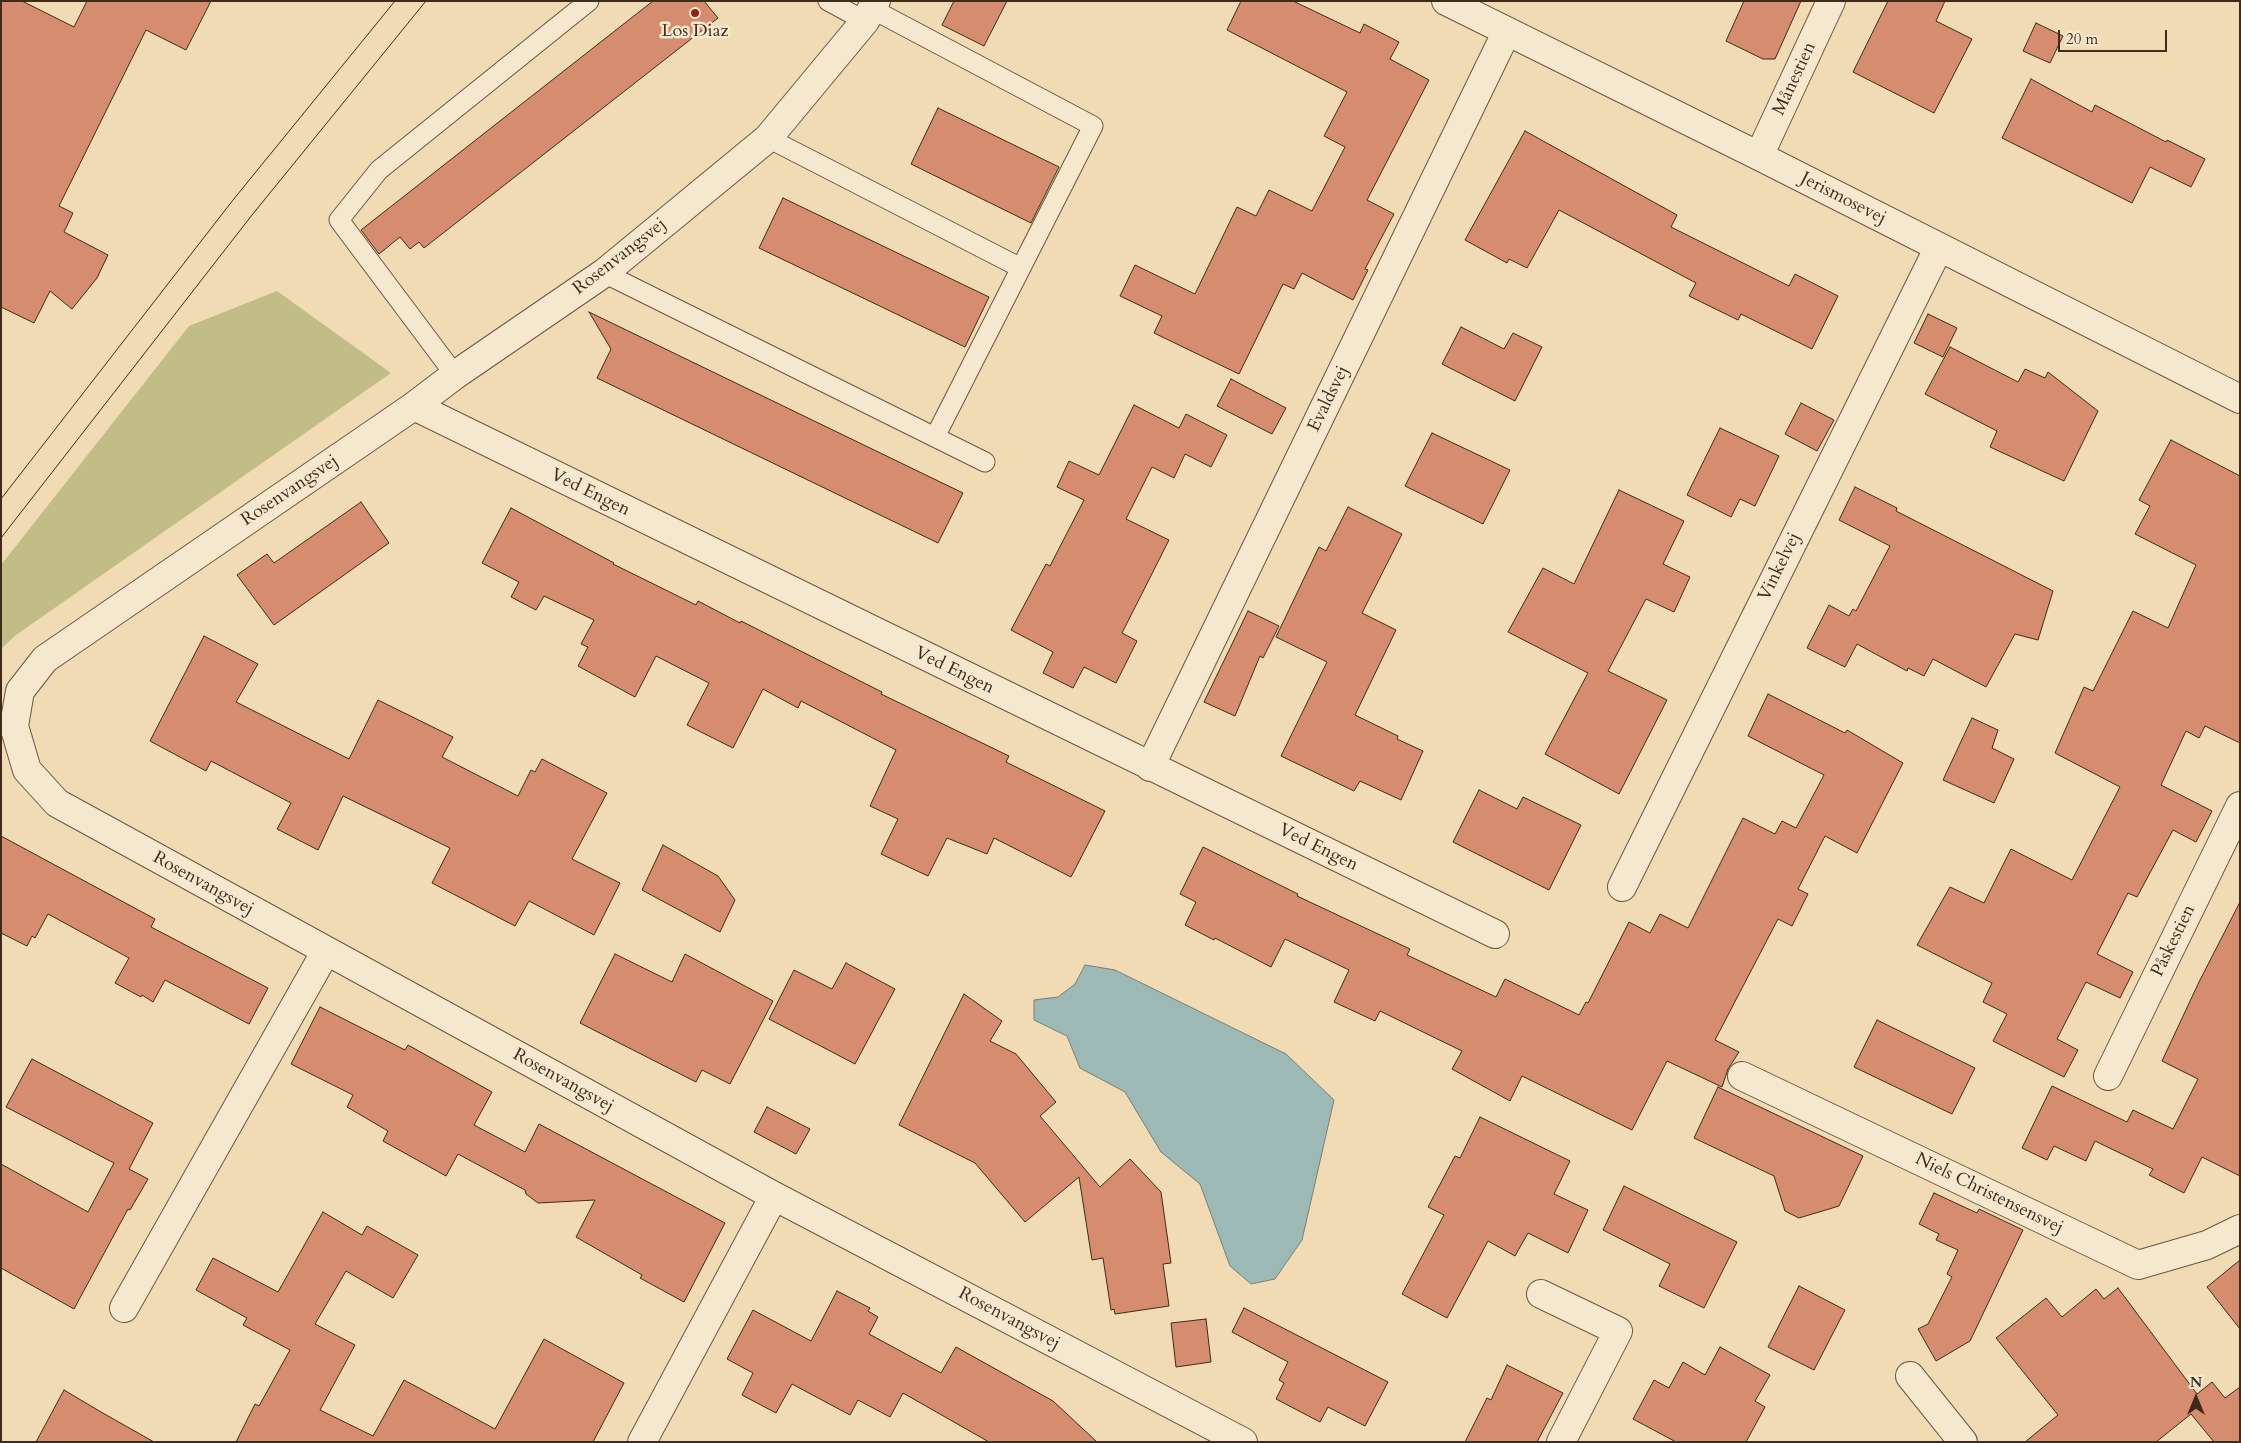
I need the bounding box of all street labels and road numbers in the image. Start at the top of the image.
street label: Månestien [1769,39,1821,119]
street label: Jerismosevej [1796,168,1890,230]
street label: Rosenvangsvej [569,214,671,300]
street label: Evaldsvej [1304,363,1354,435]
street label: Rosenvangsvej [237,451,343,531]
street label: Ved Engen [547,465,633,521]
street label: Vinkelvej [1754,529,1806,605]
street label: Ved Engen [911,643,997,699]
street label: Ved Engen [1275,820,1361,876]
street label: Rosenvangsvej [149,847,257,921]
street label: Påskestien [2147,901,2201,981]
street label: Rosenvangsvej [509,1044,617,1118]
street label: Niels Christensensvej [1911,1149,2067,1239]
street label: Rosenvangsvej [954,1283,1064,1355]

